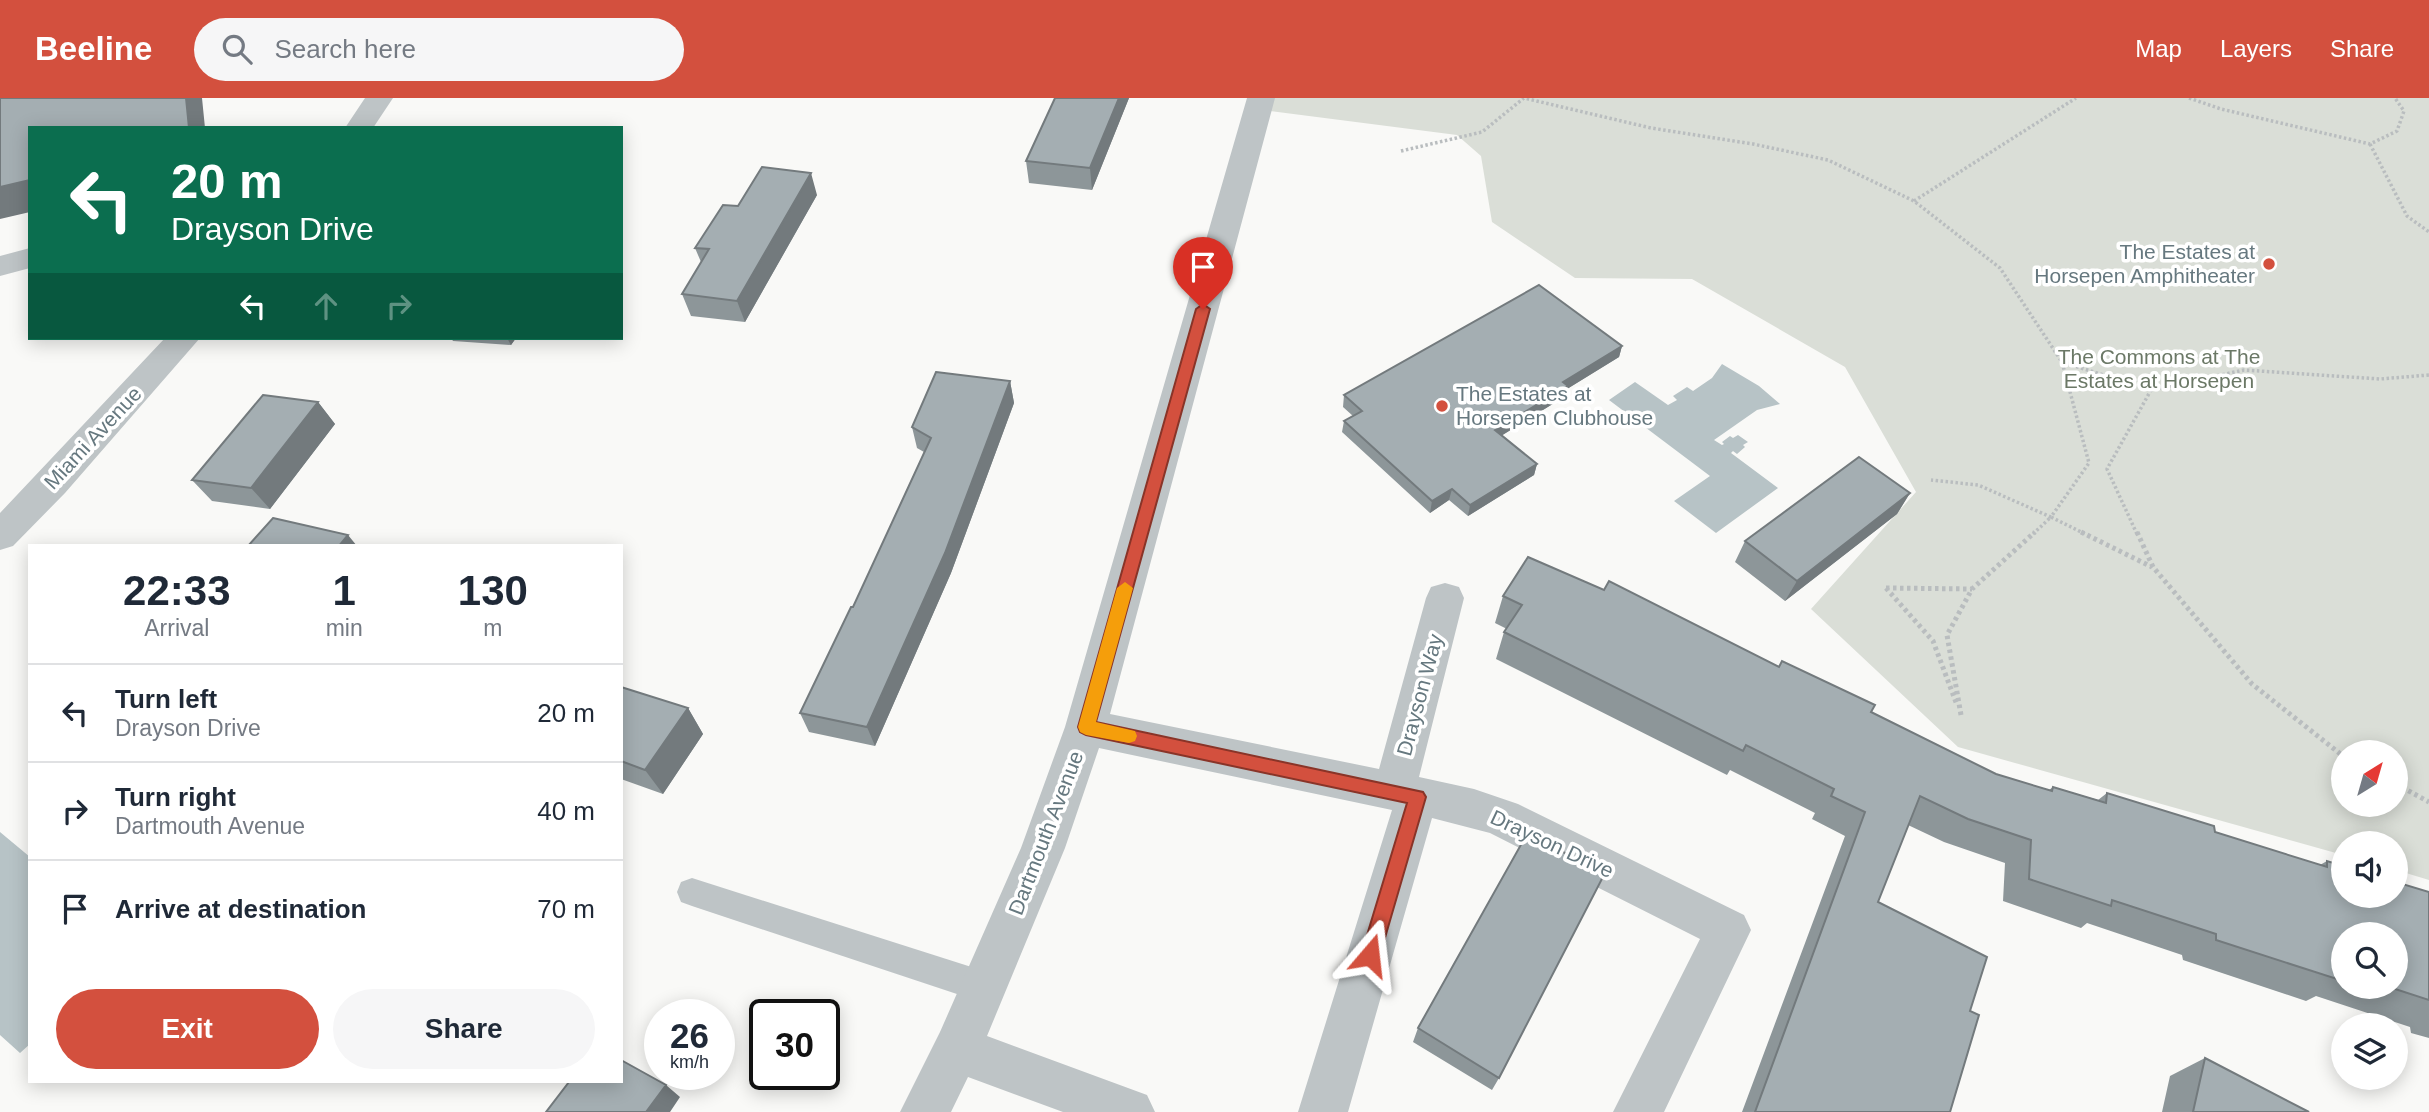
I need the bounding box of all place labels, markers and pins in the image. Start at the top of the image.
pin [1173,237,1233,309]
place label: The Estates at Horsepen Amphitheater [2034,240,2255,287]
marker: The Estates at Horsepen Amphitheater [2261,256,2277,272]
place label: The Estates at Horsepen Clubhouse [1456,382,1653,429]
marker: The Estates at Horsepen Clubhouse [1434,398,1450,414]

